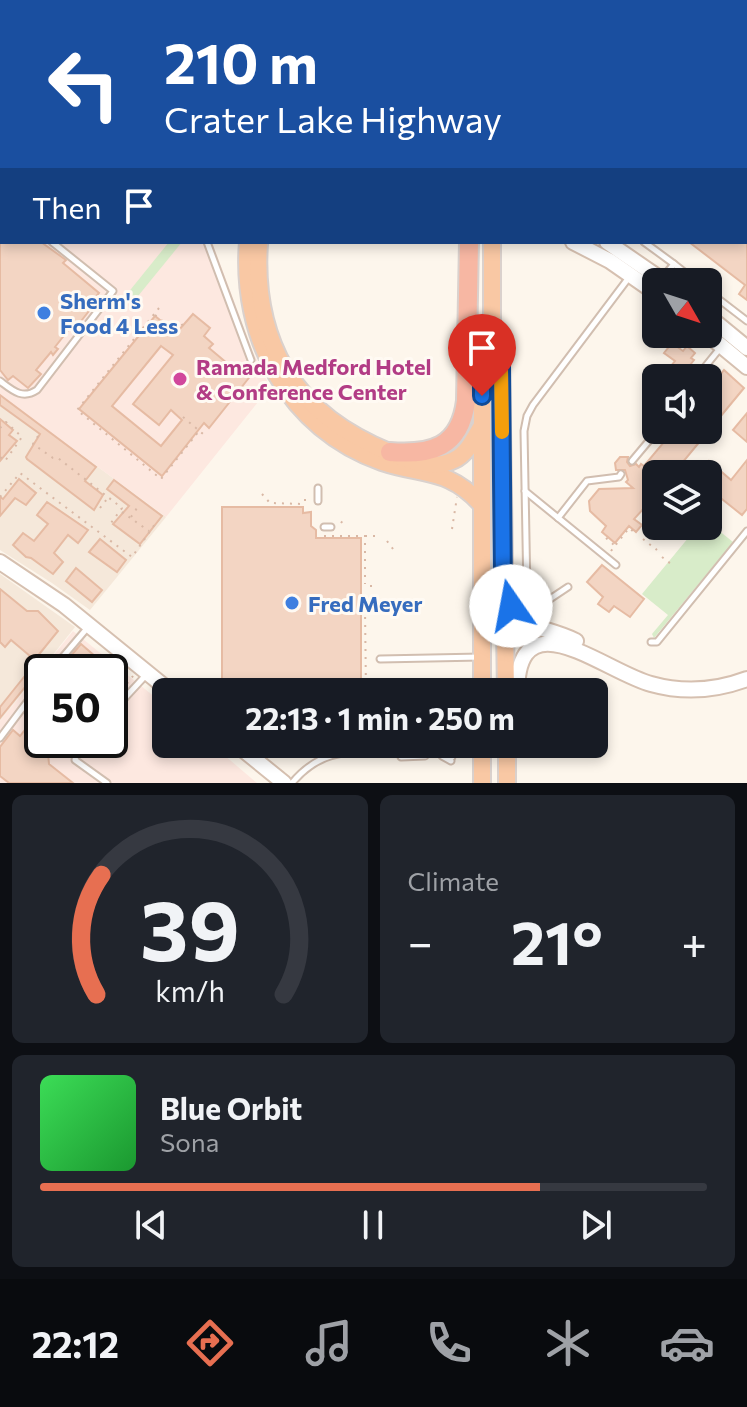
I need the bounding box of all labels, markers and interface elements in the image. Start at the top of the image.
text: 210 m [164,27,318,96]
icon: left [32,32,136,136]
text: Crater Lake Highway [164,96,502,140]
icon: arrive [117,184,161,228]
text: Then [32,188,101,225]
north arrow [642,268,722,348]
map controls [642,268,722,540]
place label: Sherm's Food 4 Less [60,287,178,339]
marker: Sherm's Food 4 Less [35,304,53,322]
pin [448,314,516,396]
icon: arrive [460,326,504,370]
place label: Ramada Medford Hotel & Conference Center [196,353,432,405]
button: sound [642,364,722,444]
marker: Ramada Medford Hotel & Conference Center [171,370,189,388]
button: layers [642,460,722,540]
position arrow [469,564,553,648]
place label: Fred Meyer [308,590,423,617]
marker: Fred Meyer [283,594,301,612]
speed limit sign: 50 [24,654,128,758]
text: 22:13 · 1 min · 250 m [245,699,515,736]
text: Climate [408,865,499,896]
text: 39 [140,876,240,978]
text: 21° [511,904,603,977]
text: − [408,914,433,968]
text: + [681,914,707,968]
text: km/h [155,973,225,1008]
text: Blue Orbit [160,1089,302,1126]
text: Sona [160,1126,219,1157]
icon: previous [129,1203,173,1247]
icon: pause [351,1203,395,1247]
icon: next [574,1203,618,1247]
icon: directions [182,1315,238,1371]
icon: music [301,1315,357,1371]
icon: phone [421,1315,477,1371]
icon: climate [540,1315,596,1371]
icon: car [659,1315,715,1371]
text: 22:12 [32,1321,119,1365]

